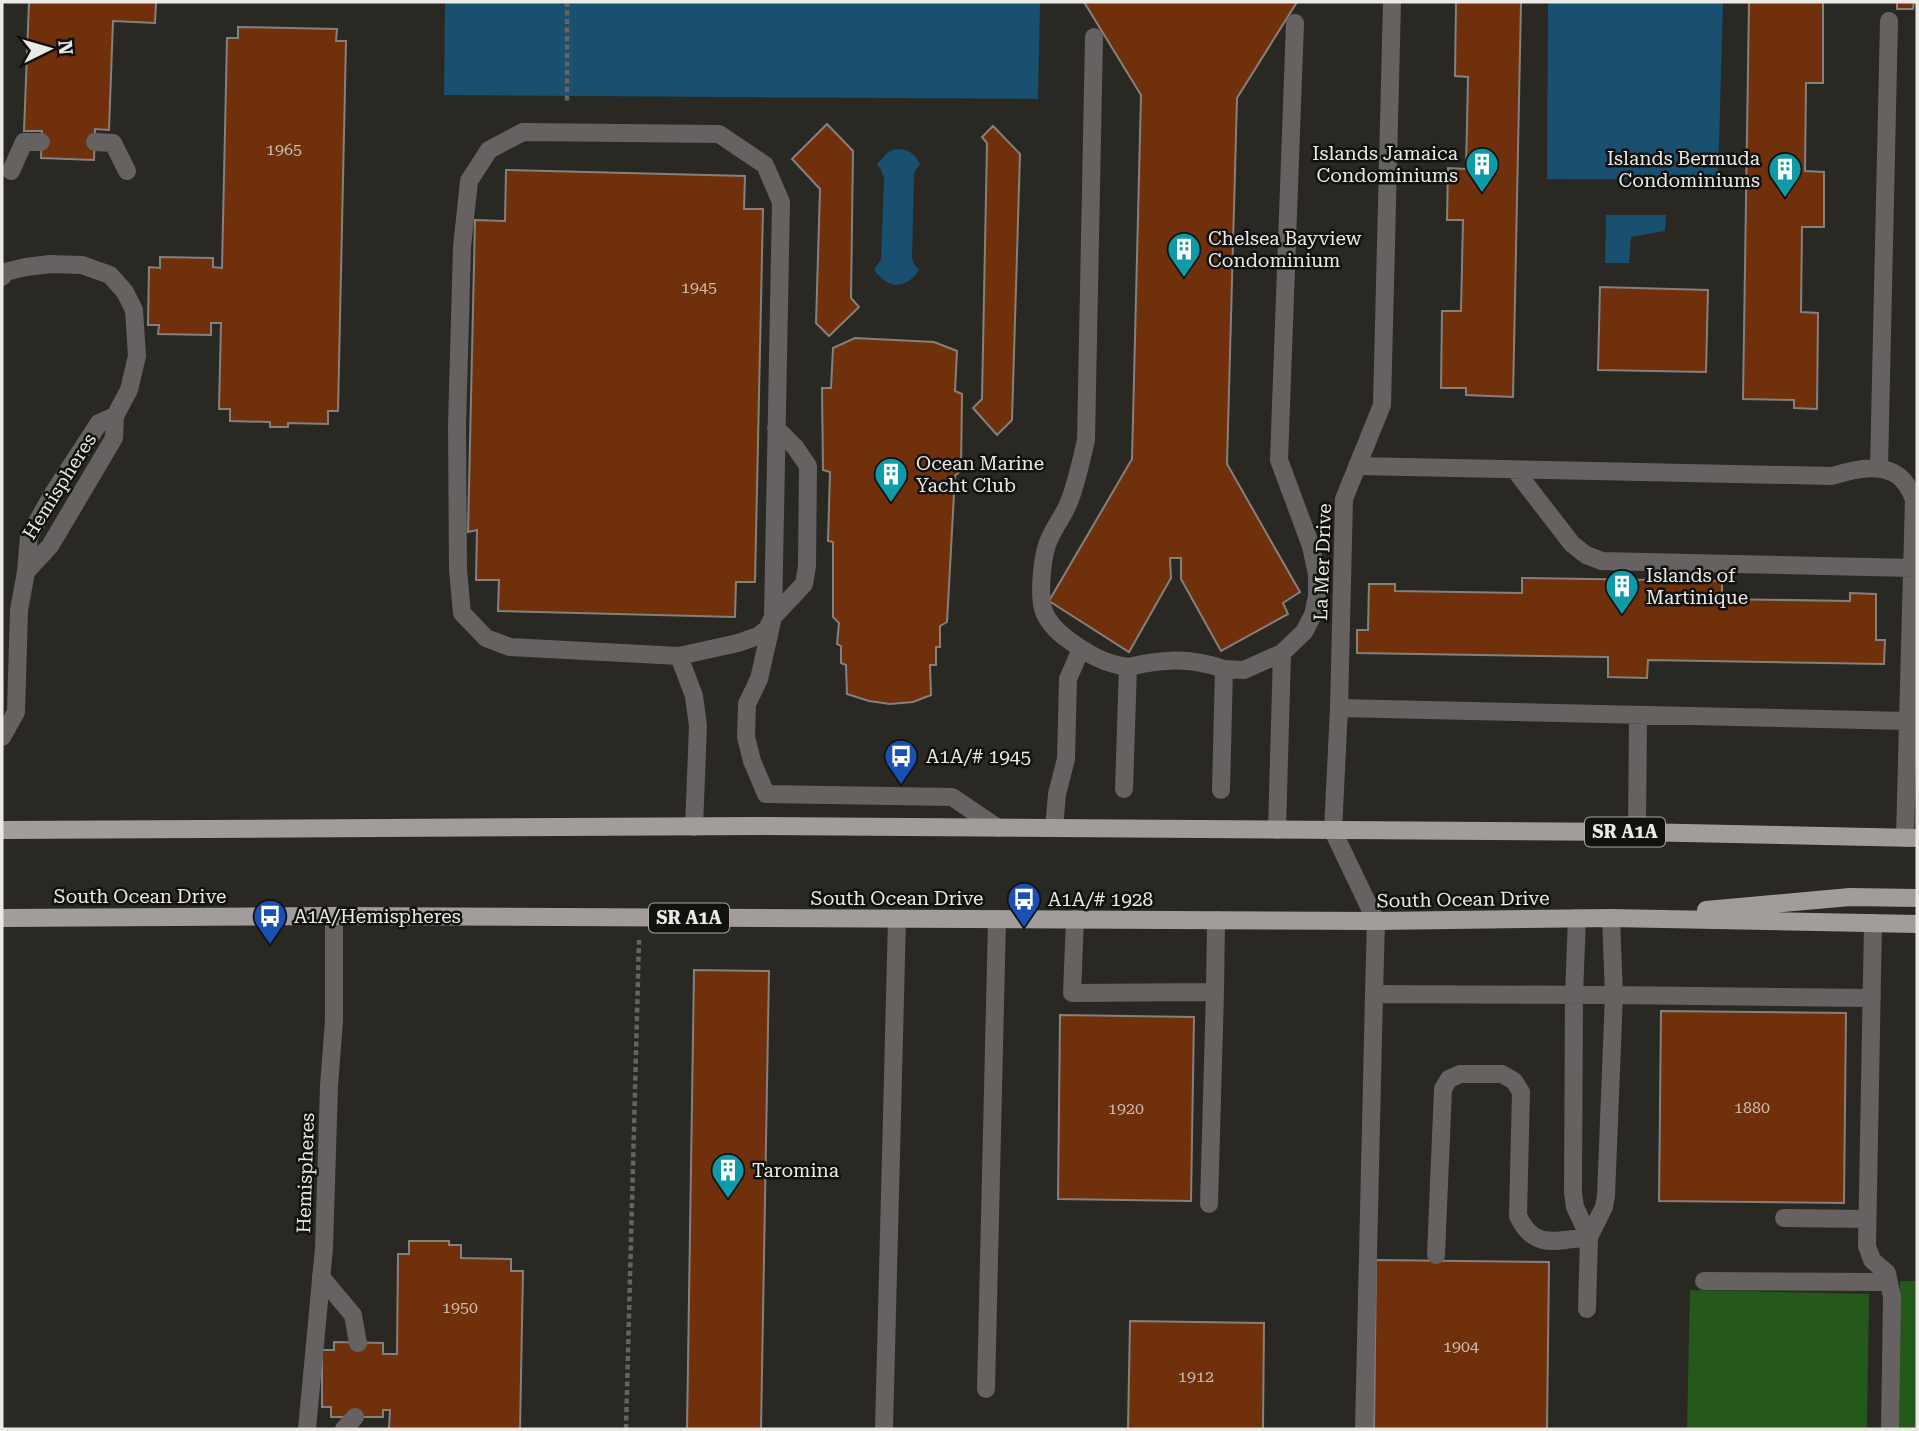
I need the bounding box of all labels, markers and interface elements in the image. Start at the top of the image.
north arrow [14,14,84,84]
text: N [53,39,78,56]
house number: 1965 [266,140,302,159]
place label: Islands Jamaica Condominiums [1312,142,1459,187]
building icon: Islands Jamaica Condominiums [1463,145,1501,194]
place label: Islands Bermuda Condominiums [1607,147,1761,192]
building icon: Islands Bermuda Condominiums [1766,150,1804,199]
place label: Chelsea Bayview Condominium [1208,227,1362,272]
building icon: Chelsea Bayview Condominium [1165,230,1203,279]
house number: 1945 [681,278,717,297]
street label: Hemispheres [18,429,101,544]
place label: Ocean Marine Yacht Club [916,452,1044,497]
building icon: Ocean Marine Yacht Club [872,455,910,504]
street label: La Mer Drive [1309,503,1336,621]
place label: Islands of Martinique [1646,564,1748,609]
building icon: Islands of Martinique [1603,567,1641,616]
bus stop icon: A1A/# 1945 [882,737,920,786]
place label: A1A/# 1945 [926,745,1031,768]
road number: SR A1A [1585,818,1665,846]
bus stop icon: A1A/# 1928 [1005,880,1043,929]
street label: South Ocean Drive [54,885,226,908]
street label: South Ocean Drive [1376,886,1550,913]
street label: South Ocean Drive [811,887,983,910]
place label: A1A/# 1928 [1048,888,1153,911]
bus stop icon: A1A/Hemispheres [251,897,289,946]
road number: SR A1A [649,903,729,932]
place label: A1A/Hemispheres [294,905,461,928]
house number: 1880 [1734,1098,1770,1117]
house number: 1920 [1108,1099,1144,1118]
street label: Hemispheres [292,1112,319,1234]
building icon: Taromina [709,1151,747,1200]
place label: Taromina [752,1159,840,1182]
house number: 1950 [442,1298,478,1317]
house number: 1904 [1443,1337,1479,1356]
house number: 1912 [1178,1367,1214,1386]

